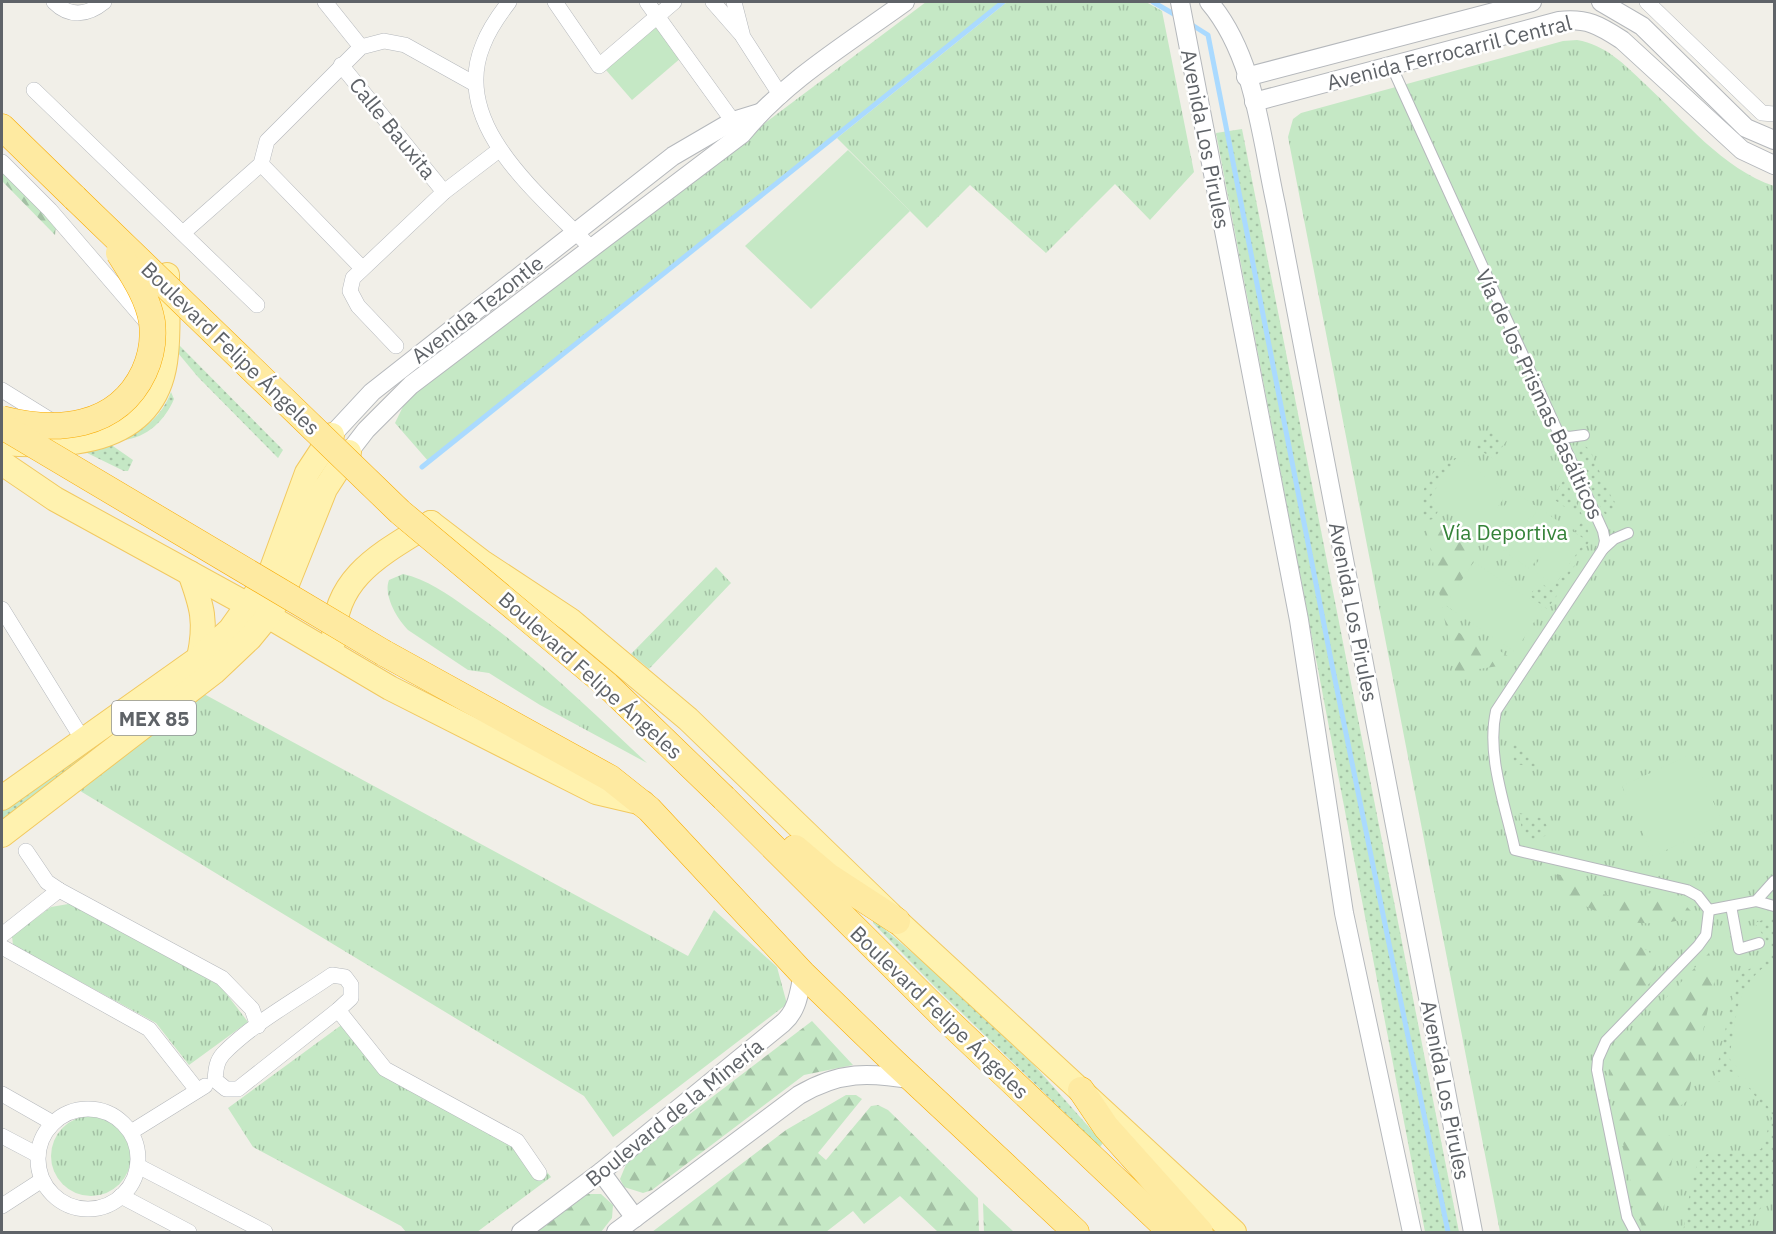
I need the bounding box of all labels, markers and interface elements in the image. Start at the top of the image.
street label: Avenida Ferrocarril Central [1324,8,1575,96]
street label: Avenida Los Pirules [1175,47,1237,231]
street label: Calle Bauxita [343,71,443,185]
street label: Avenida Tezontle [405,249,549,369]
street label: Boulevard Felipe Ángeles [136,255,326,441]
street label: Vía de los Prismas Basálticos [1470,264,1610,524]
park label: Vía Deportiva [1442,518,1568,546]
street label: Avenida Los Pirules [1323,520,1385,704]
street label: Boulevard Felipe Ángeles [493,585,689,765]
road number: MEX 85 [112,701,196,735]
street label: Boulevard Felipe Ángeles [845,919,1035,1105]
street label: Avenida Los Pirules [1415,998,1477,1182]
street label: Boulevard de la Minería [579,1032,769,1192]

